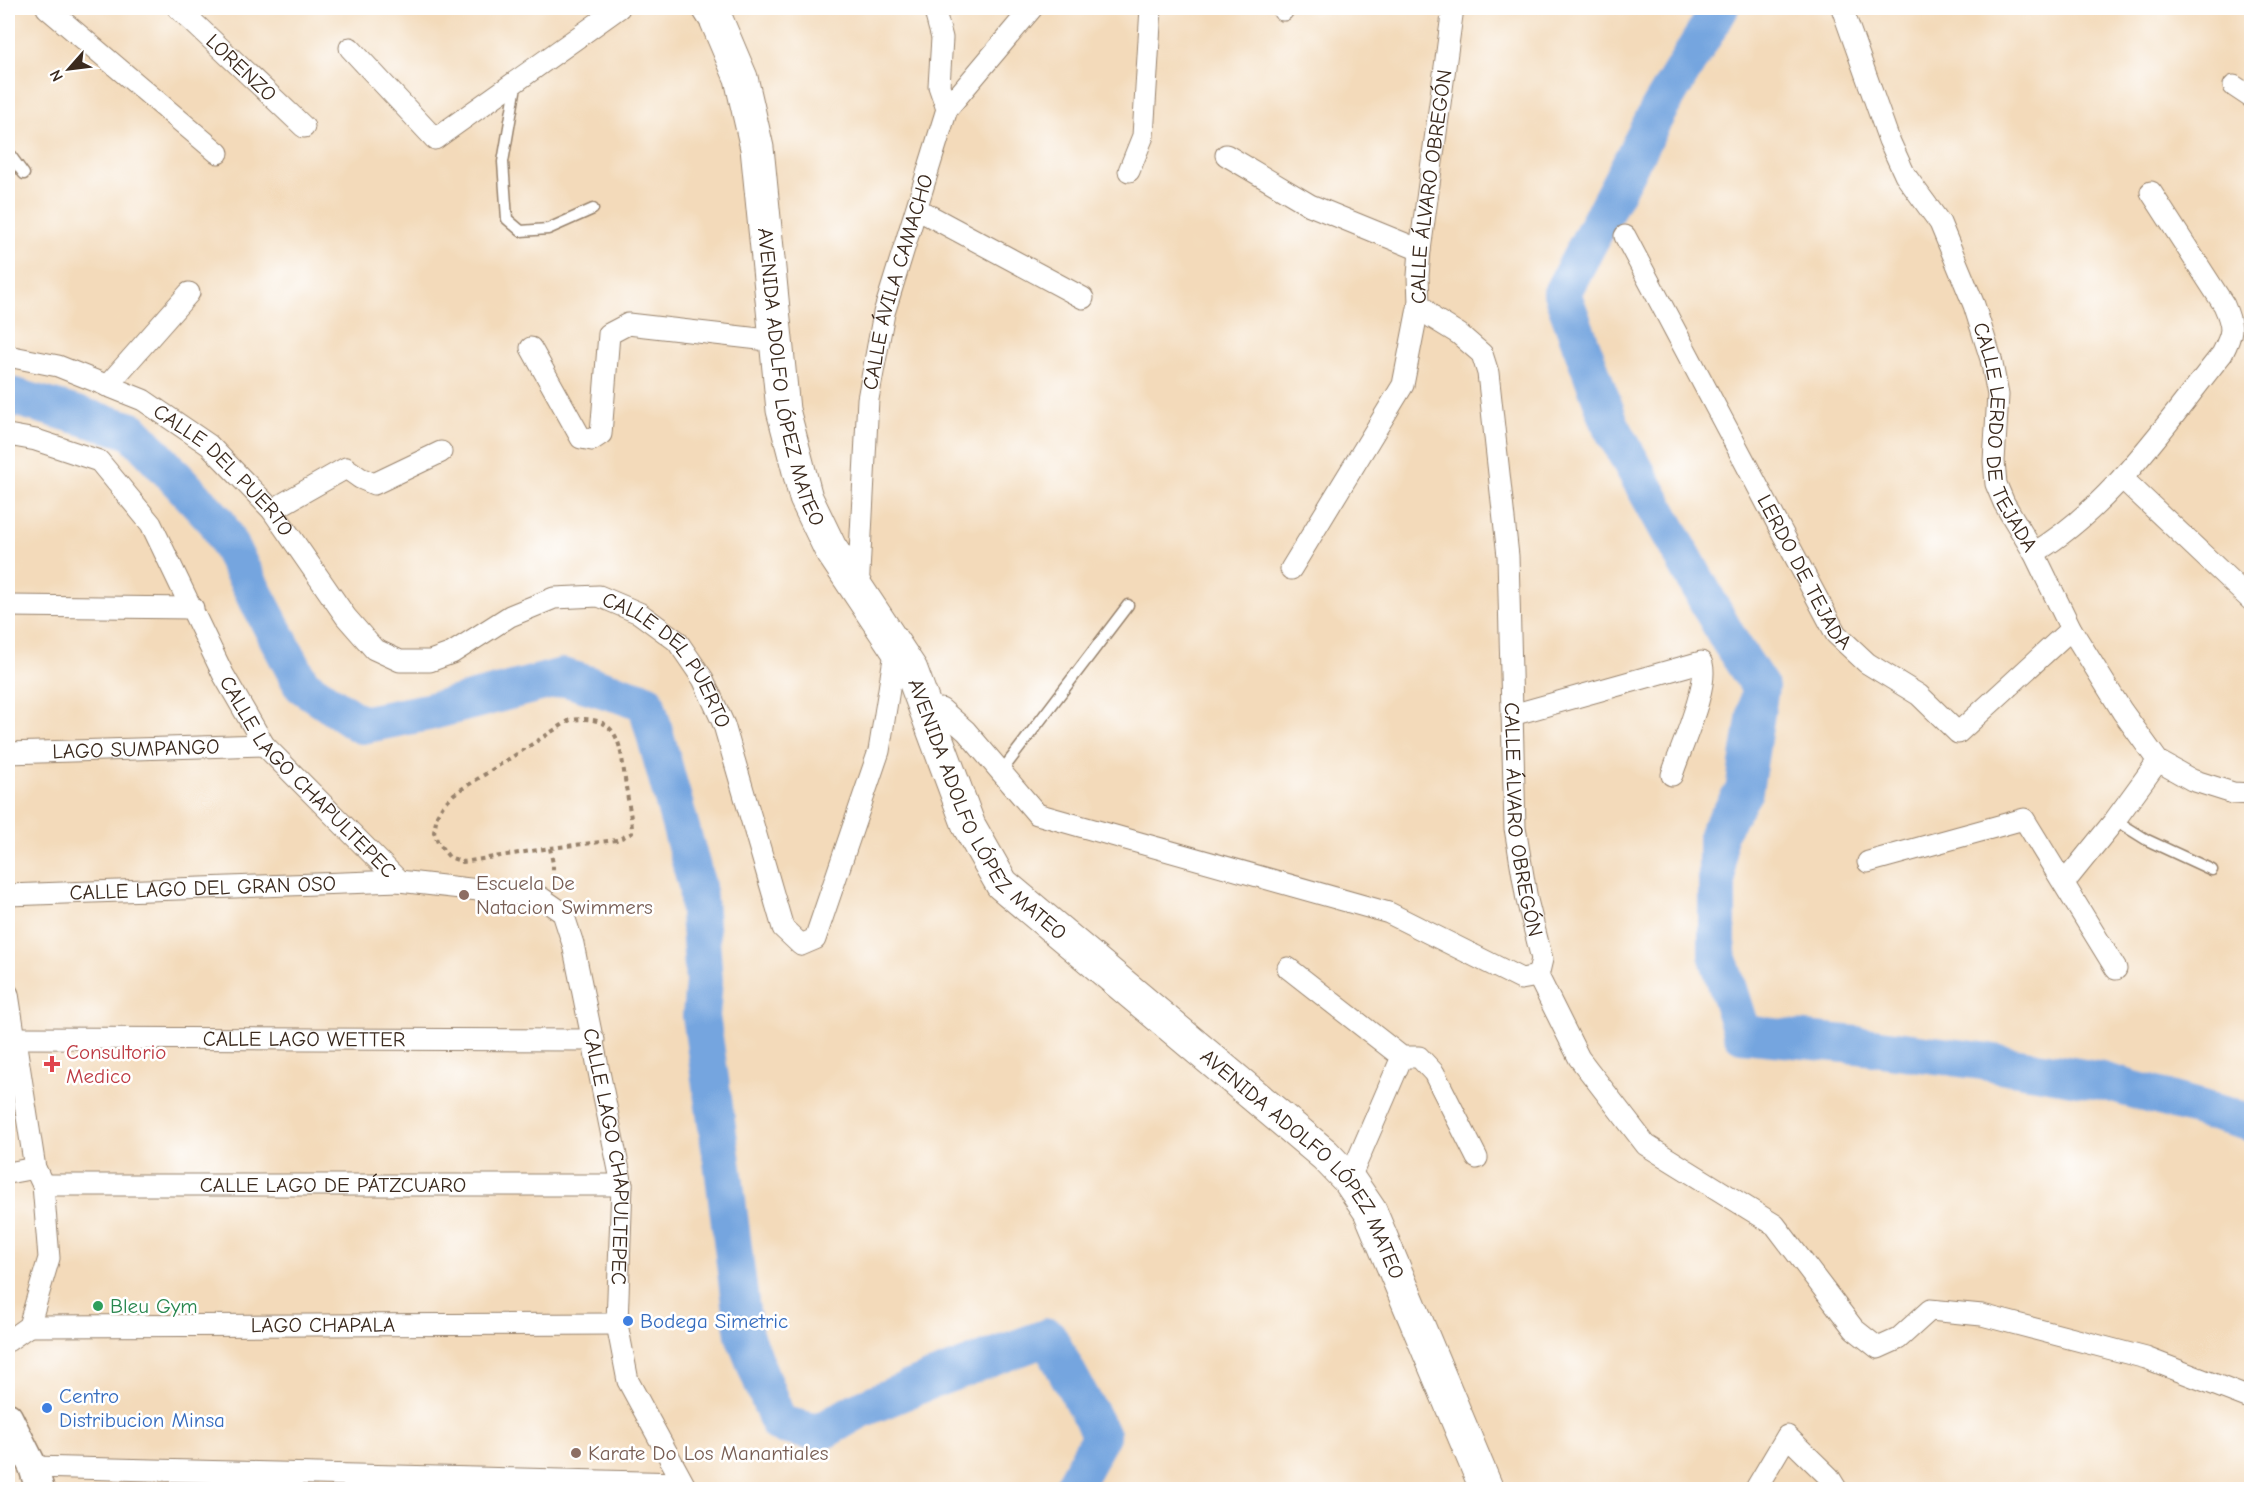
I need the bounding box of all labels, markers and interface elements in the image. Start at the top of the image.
street label: LORENZO [201,29,281,107]
north arrow [39,39,99,99]
text: N [46,67,67,84]
street label: CALLE ÁLVARO OBREGÓN [1406,68,1456,304]
street label: CALLE ÁVILA CAMACHO [858,171,938,392]
street label: AVENIDA ADOLFO LÓPEZ MATEO [753,227,830,530]
street label: CALLE LERDO DE TEJADA [1968,319,2042,556]
street label: CALLE DEL PUERTO [149,399,298,541]
street label: LERDO DE TEJADA [1752,490,1857,654]
street label: CALLE DEL PUERTO [599,587,736,732]
street label: CALLE LAGO CHAPULTEPEC [215,672,401,883]
street label: AVENIDA ADOLFO LÓPEZ MATEO [903,675,1071,945]
street label: CALLE ÁLVARO OBREGÓN [1500,702,1548,939]
street label: LAGO SUMPANGO [52,734,220,764]
street label: CALLE LAGO DEL GRAN OSO [69,871,337,905]
place label: Escuela De Natacion Swimmers [476,871,653,919]
marker: Escuela De Natacion Swimmers [457,888,471,902]
street label: CALLE LAGO CHAPULTEPEC [578,1026,635,1285]
street label: CALLE LAGO WETTER [203,1027,405,1051]
place label: Consultorio Medico [66,1040,166,1088]
street label: AVENIDA ADOLFO LÓPEZ MATEO [1196,1044,1409,1283]
marker: Consultorio Medico [43,1055,61,1073]
street label: CALLE LAGO DE PÁTZCUARO [200,1173,466,1197]
place label: Bleu Gym [110,1294,198,1318]
marker: Bleu Gym [91,1299,105,1313]
place label: Bodega Simetric [640,1309,788,1333]
street label: LAGO CHAPALA [251,1313,395,1337]
marker: Bodega Simetric [621,1314,635,1328]
place label: Centro Distribucion Minsa [59,1384,225,1432]
marker: Centro Distribucion Minsa [40,1401,54,1415]
place label: Karate Do Los Manantiales [588,1441,828,1465]
marker: Karate Do Los Manantiales [569,1446,583,1460]

